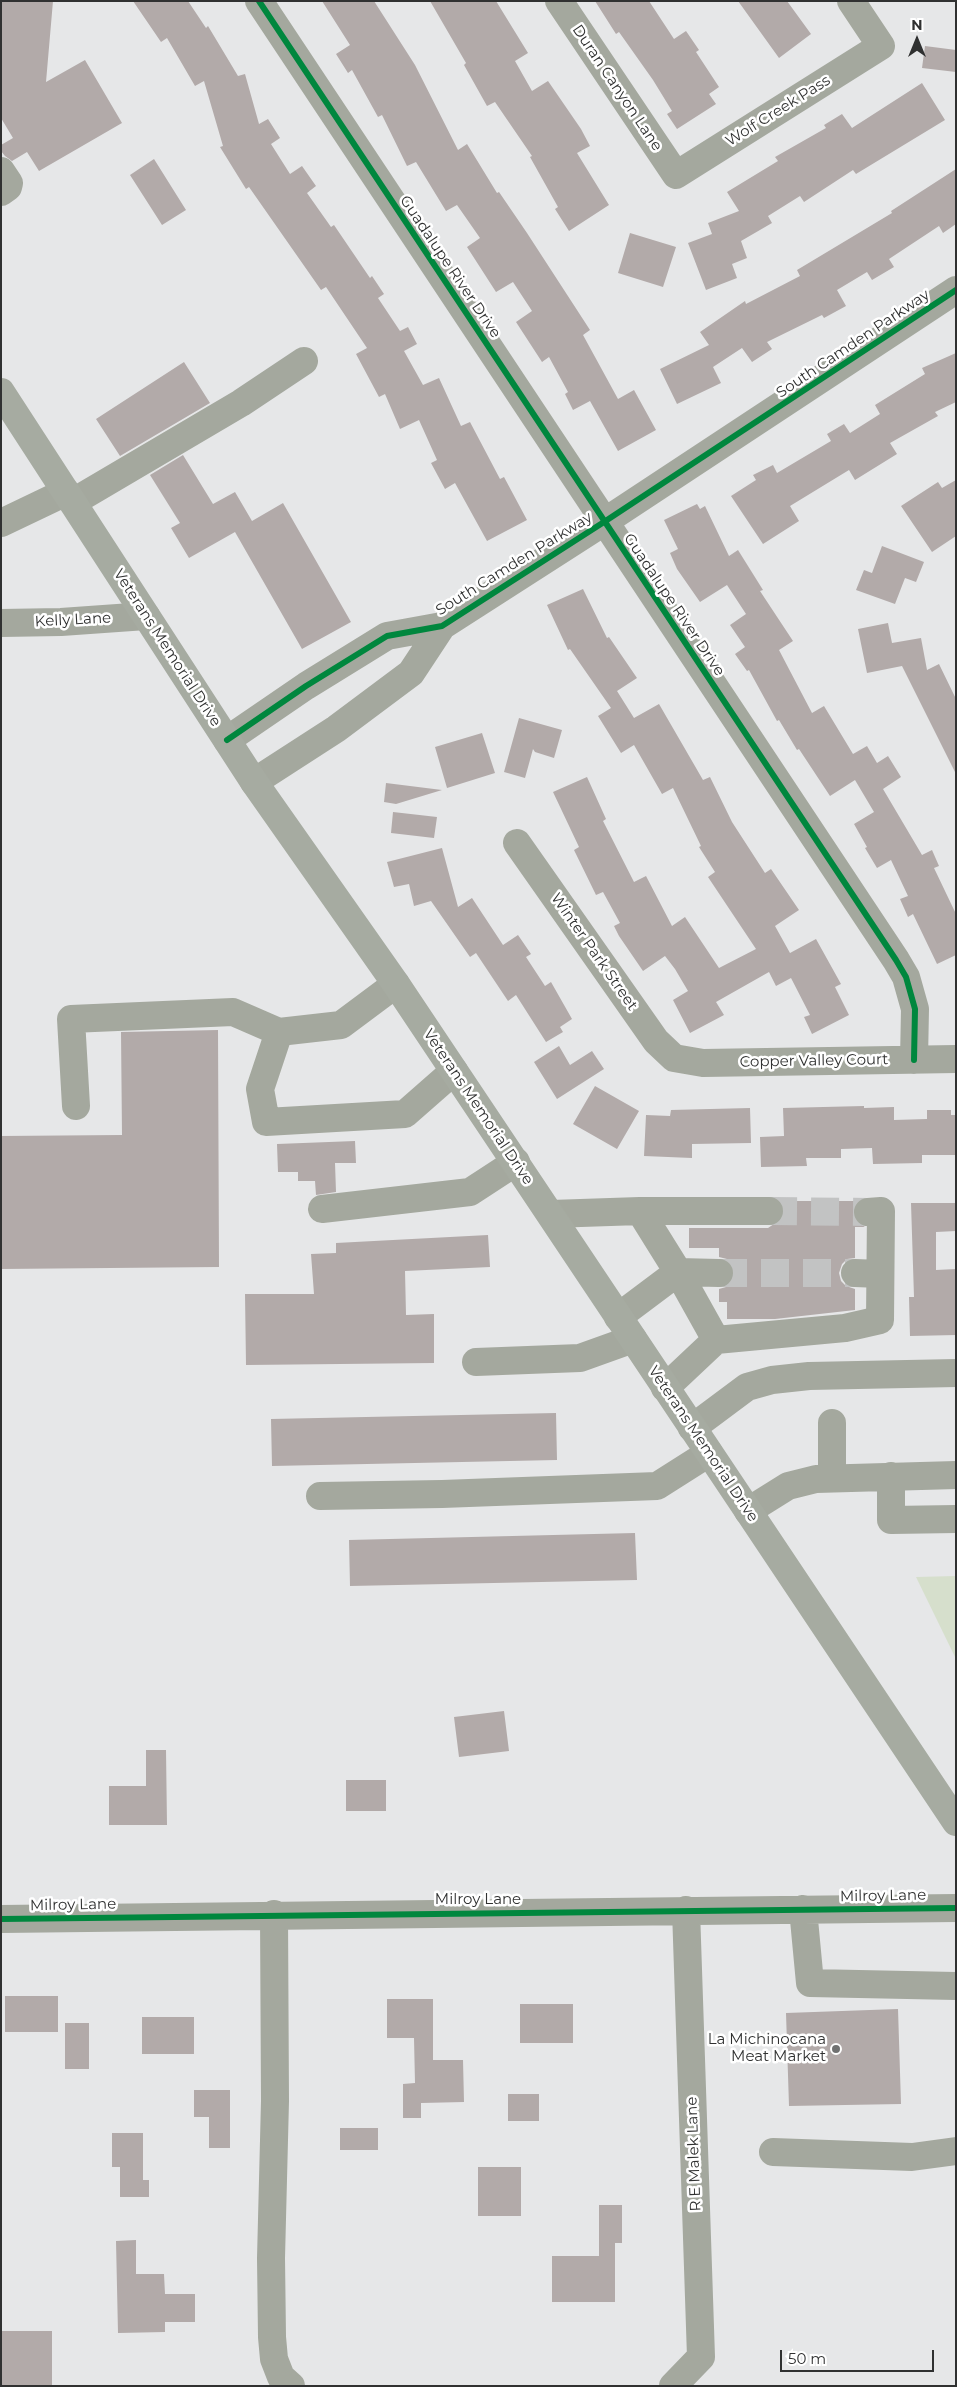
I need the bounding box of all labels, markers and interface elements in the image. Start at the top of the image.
north arrow [892,15,942,65]
text: N [911,16,923,34]
street label: Duran Canyon Lane [568,22,666,154]
street label: Wolf Creek Pass [722,72,834,150]
street label: Guadalupe River Drive [396,192,504,342]
street label: South Camden Parkway [773,286,933,402]
street label: South Camden Parkway [433,508,595,620]
street label: Guadalupe River Drive [620,530,728,680]
street label: Veterans Memorial Drive [109,566,225,730]
street label: Kelly Lane [34,609,112,631]
street label: Winter Park Street [547,890,641,1014]
street label: Veterans Memorial Drive [419,1026,537,1188]
street label: Copper Valley Court [739,1051,889,1071]
street label: Veterans Memorial Drive [644,1363,762,1525]
street label: Milroy Lane [840,1886,926,1906]
street label: Milroy Lane [435,1891,521,1909]
street label: Milroy Lane [30,1895,116,1915]
place label: La Michinocana Meat Market [708,2031,826,2066]
marker: La Michinocana Meat Market [830,2043,842,2055]
street label: R E Malek Lane [683,2096,705,2212]
scale bar [782,2340,936,2372]
text: 50 m [788,2349,826,2368]

